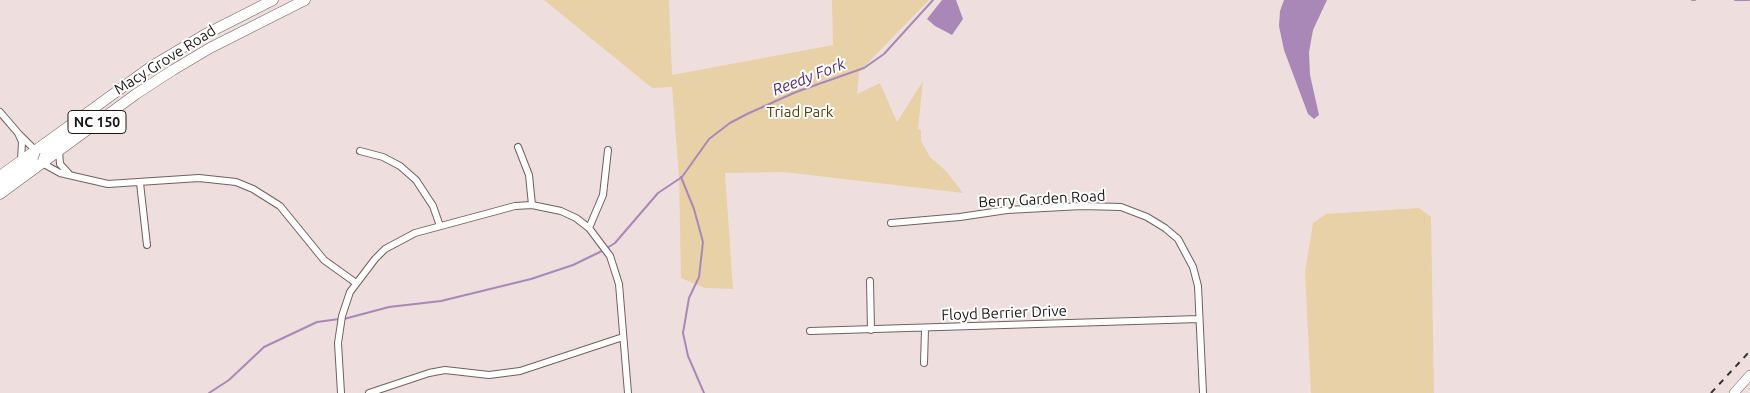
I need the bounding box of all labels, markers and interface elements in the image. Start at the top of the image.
street label: Macy Grove Road [111,22,219,98]
water label: Reedy Fork [770,54,848,100]
park label: Triad Park [767,103,833,121]
road number: NC 150 [68,110,126,134]
street label: Berry Garden Road [978,187,1106,211]
street label: Floyd Berrier Drive [941,302,1067,324]

